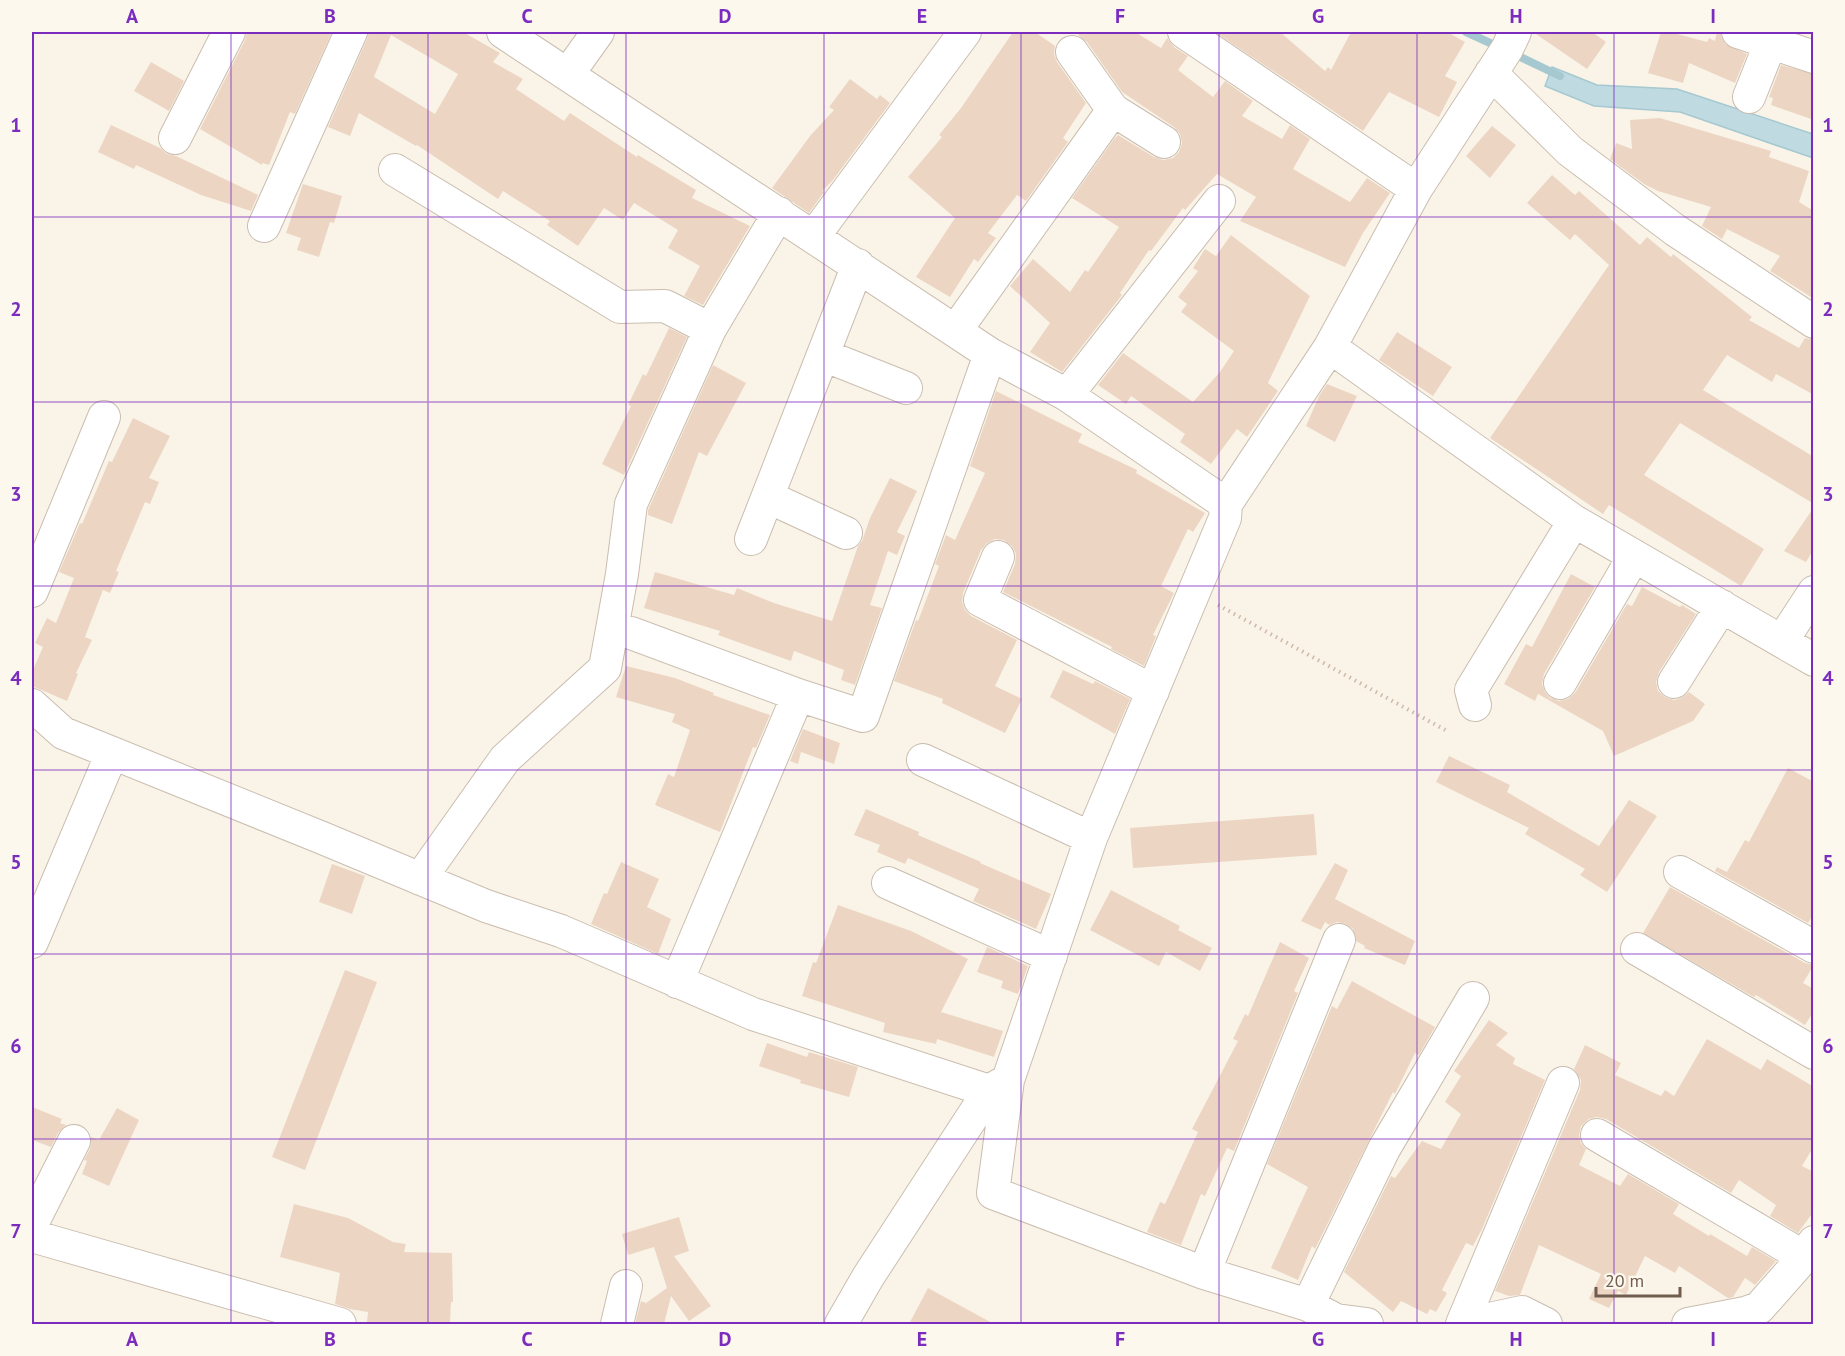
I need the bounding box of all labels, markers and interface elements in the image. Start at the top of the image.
text: A [126,3,139,29]
text: B [324,3,336,29]
text: C [521,3,533,29]
text: D [719,3,732,29]
text: E [917,3,927,29]
text: F [1115,3,1125,29]
text: G [1312,3,1324,29]
text: H [1509,3,1523,29]
text: I [1710,3,1716,29]
text: 1 [10,112,22,138]
text: 1 [1822,112,1834,138]
text: 2 [10,296,22,322]
text: 2 [1822,296,1834,322]
text: 3 [10,481,22,507]
text: 3 [1822,481,1834,507]
text: 4 [10,665,22,691]
text: 4 [1822,665,1834,691]
text: 5 [10,849,22,875]
text: 5 [1822,849,1834,875]
text: 6 [10,1033,22,1059]
text: 6 [1822,1033,1834,1059]
text: 7 [10,1218,22,1244]
text: 7 [1822,1218,1834,1244]
scale bar [1596,1260,1680,1298]
text: 20 m [1605,1269,1644,1292]
text: A [126,1326,139,1352]
text: B [324,1326,336,1352]
text: C [521,1326,533,1352]
text: D [719,1326,732,1352]
text: E [917,1326,927,1352]
text: F [1115,1326,1125,1352]
text: G [1312,1326,1324,1352]
text: H [1509,1326,1523,1352]
text: I [1710,1326,1716,1352]

